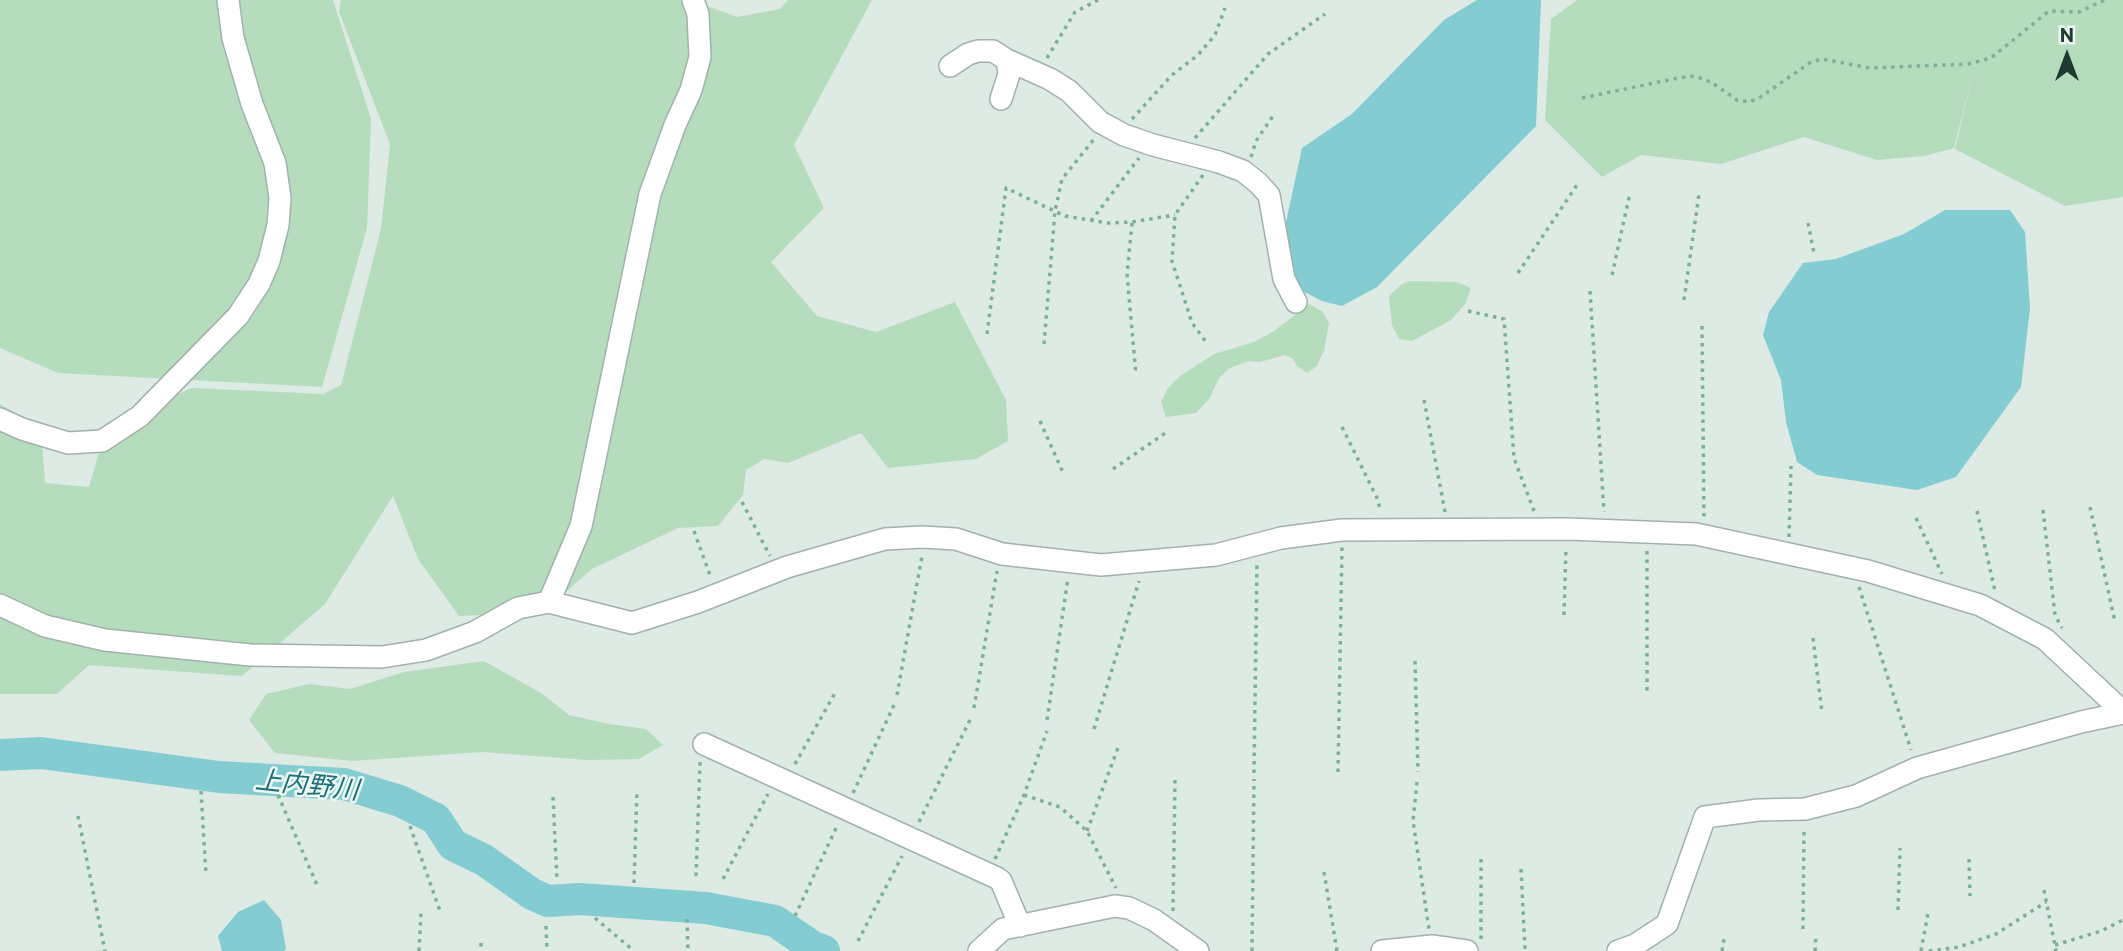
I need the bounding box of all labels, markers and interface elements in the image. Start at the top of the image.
north arrow [2032,21,2102,91]
text: N [2060,23,2074,46]
water label: 上内野川 [254,764,360,806]

